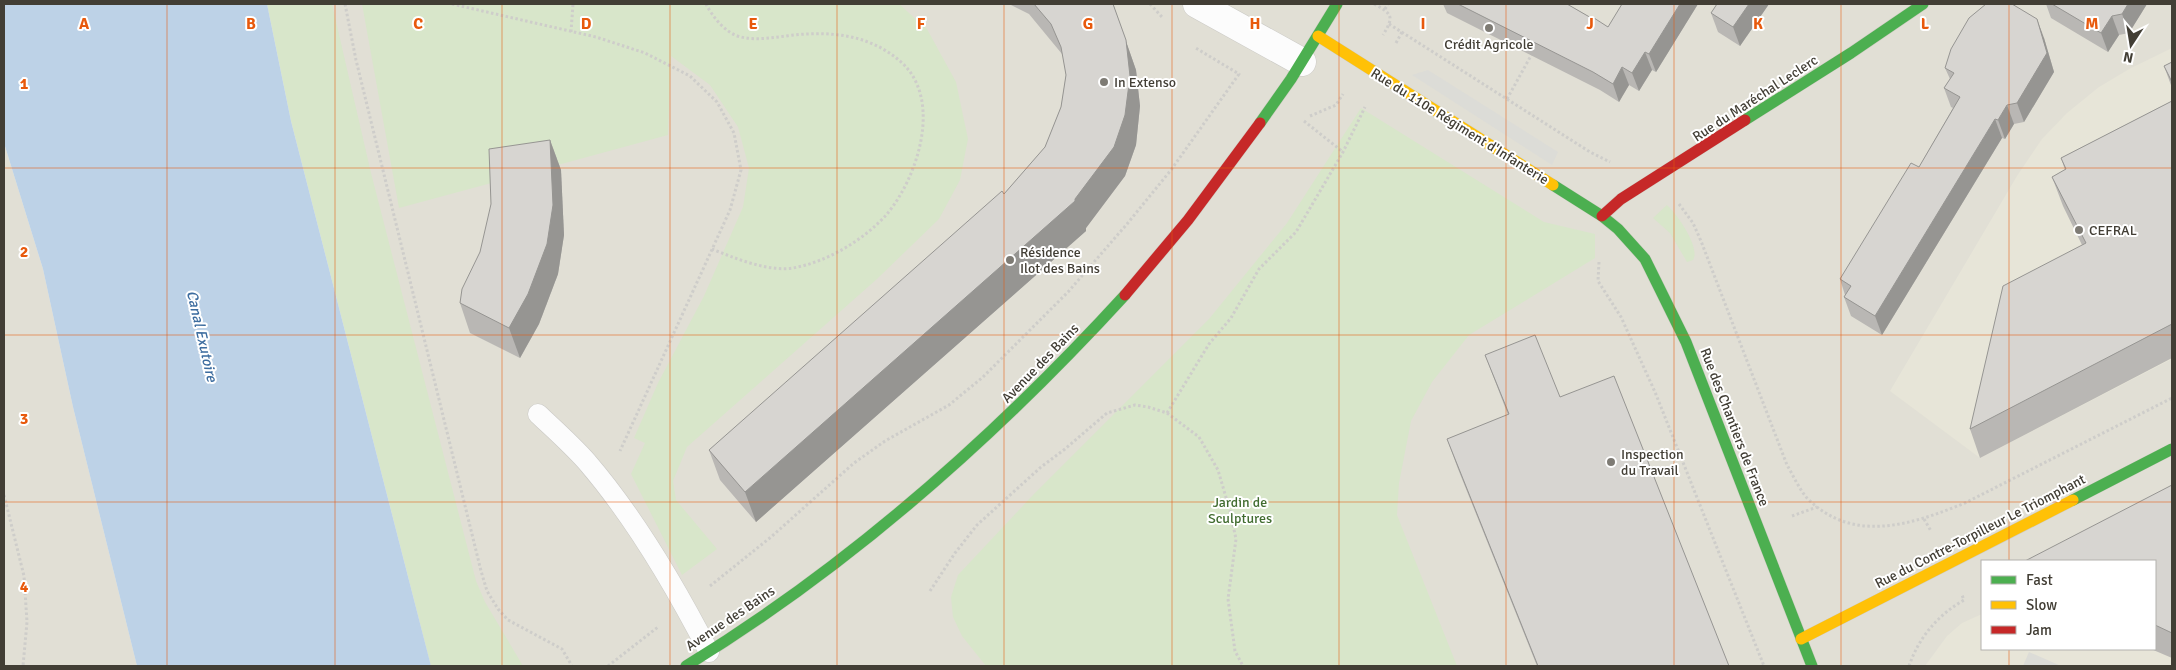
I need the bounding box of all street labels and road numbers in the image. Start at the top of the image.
street label: Rue du Maréchal Leclerc [1690,51,1821,145]
street label: Rue du 110e Régiment d'Infanterie [1368,65,1552,188]
street label: Avenue des Bains [998,320,1082,407]
street label: Rue des Chantiers de France [1696,346,1773,509]
street label: Rue du Contre-Torpilleur Le Triomphant [1872,471,2088,592]
street label: Avenue des Bains [683,582,778,654]

